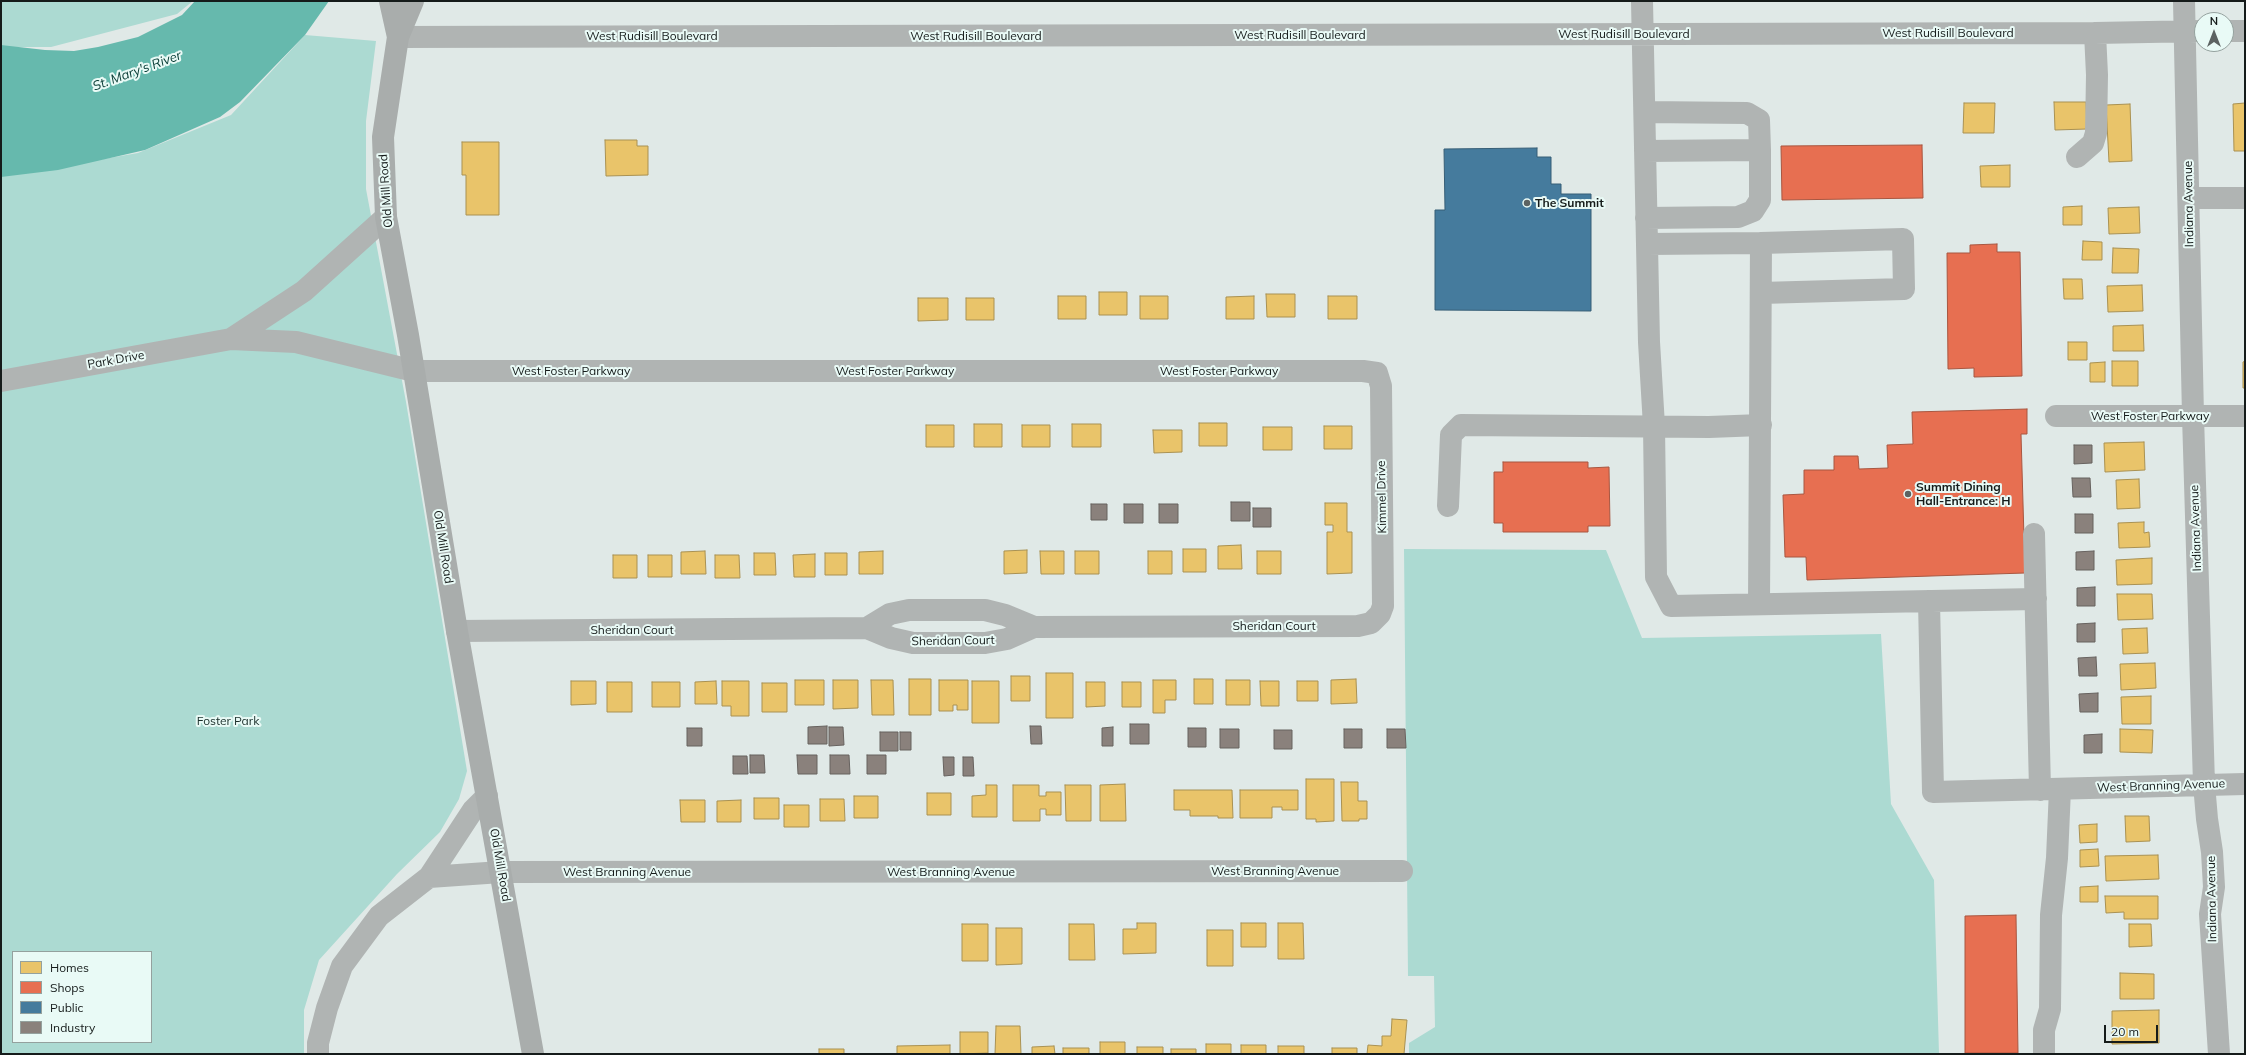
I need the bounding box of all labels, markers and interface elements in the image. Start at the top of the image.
north arrow [2194,12,2234,52]
text: N [2210,14,2218,28]
street label: West Rudisill Boulevard [1882,26,2014,40]
street label: West Rudisill Boulevard [1558,27,1690,41]
street label: West Rudisill Boulevard [1234,28,1366,42]
street label: West Rudisill Boulevard [586,29,718,43]
street label: West Rudisill Boulevard [910,29,1042,43]
water label: St. Mary's River [90,48,184,94]
street label: Old Mill Road [376,154,396,228]
street label: Indiana Avenue [2181,161,2197,247]
place label: The Summit [1535,196,1604,210]
marker: The Summit [1522,198,1532,208]
street label: Park Drive [86,348,146,372]
street label: West Foster Parkway [512,364,630,378]
street label: West Foster Parkway [836,364,954,378]
street label: West Foster Parkway [1160,364,1278,378]
street label: West Foster Parkway [2091,409,2209,423]
street label: Kimmel Drive [1374,460,1390,534]
place label: Summit Dining Hall-Entrance: H [1916,480,2011,508]
street label: Indiana Avenue [2187,484,2205,572]
marker: Summit Dining Hall-Entrance: H [1903,489,1913,499]
street label: Old Mill Road [430,509,456,585]
street label: Sheridan Court [1232,619,1316,633]
street label: Sheridan Court [590,623,674,637]
street label: Sheridan Court [911,633,995,649]
park label: Foster Park [197,714,259,728]
street label: West Branning Avenue [2097,777,2225,795]
street label: Old Mill Road [486,827,514,903]
street label: Indiana Avenue [2204,856,2220,942]
street label: West Branning Avenue [1211,864,1339,878]
street label: West Branning Avenue [563,865,691,879]
street label: West Branning Avenue [887,865,1015,879]
legend [12,951,152,1043]
text: Homes [50,960,89,975]
text: Shops [50,980,85,995]
text: Public [50,1000,84,1015]
scale bar [2106,1017,2160,1043]
text: Industry [50,1020,95,1035]
text: 20 m [2111,1024,2139,1039]

